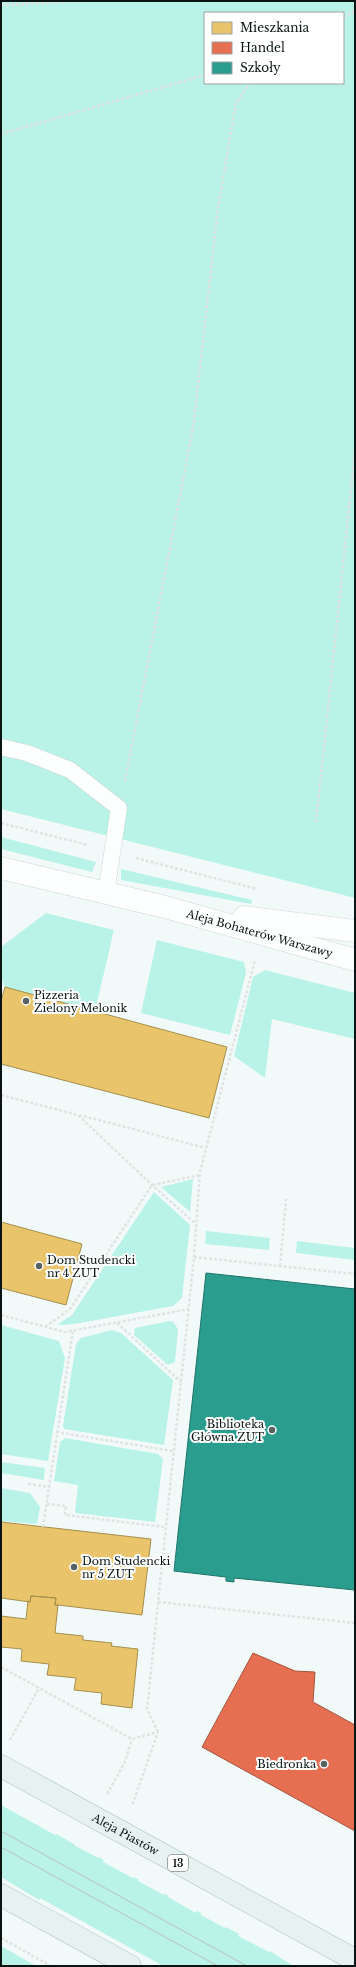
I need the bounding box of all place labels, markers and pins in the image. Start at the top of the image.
place label: Pizzeria Zielony Melonik [34,988,128,1015]
marker: Pizzeria Zielony Melonik [21,996,31,1006]
place label: Dom Studencki nr 4 ZUT [47,1253,135,1280]
marker: Dom Studencki nr 4 ZUT [34,1261,44,1271]
place label: Biblioteka Główna ZUT [191,1417,265,1444]
marker: Biblioteka Główna ZUT [267,1425,277,1435]
place label: Dom Studencki nr 5 ZUT [82,1554,170,1581]
marker: Dom Studencki nr 5 ZUT [69,1562,79,1572]
place label: Biedronka [257,1757,317,1771]
marker: Biedronka [319,1759,329,1769]

